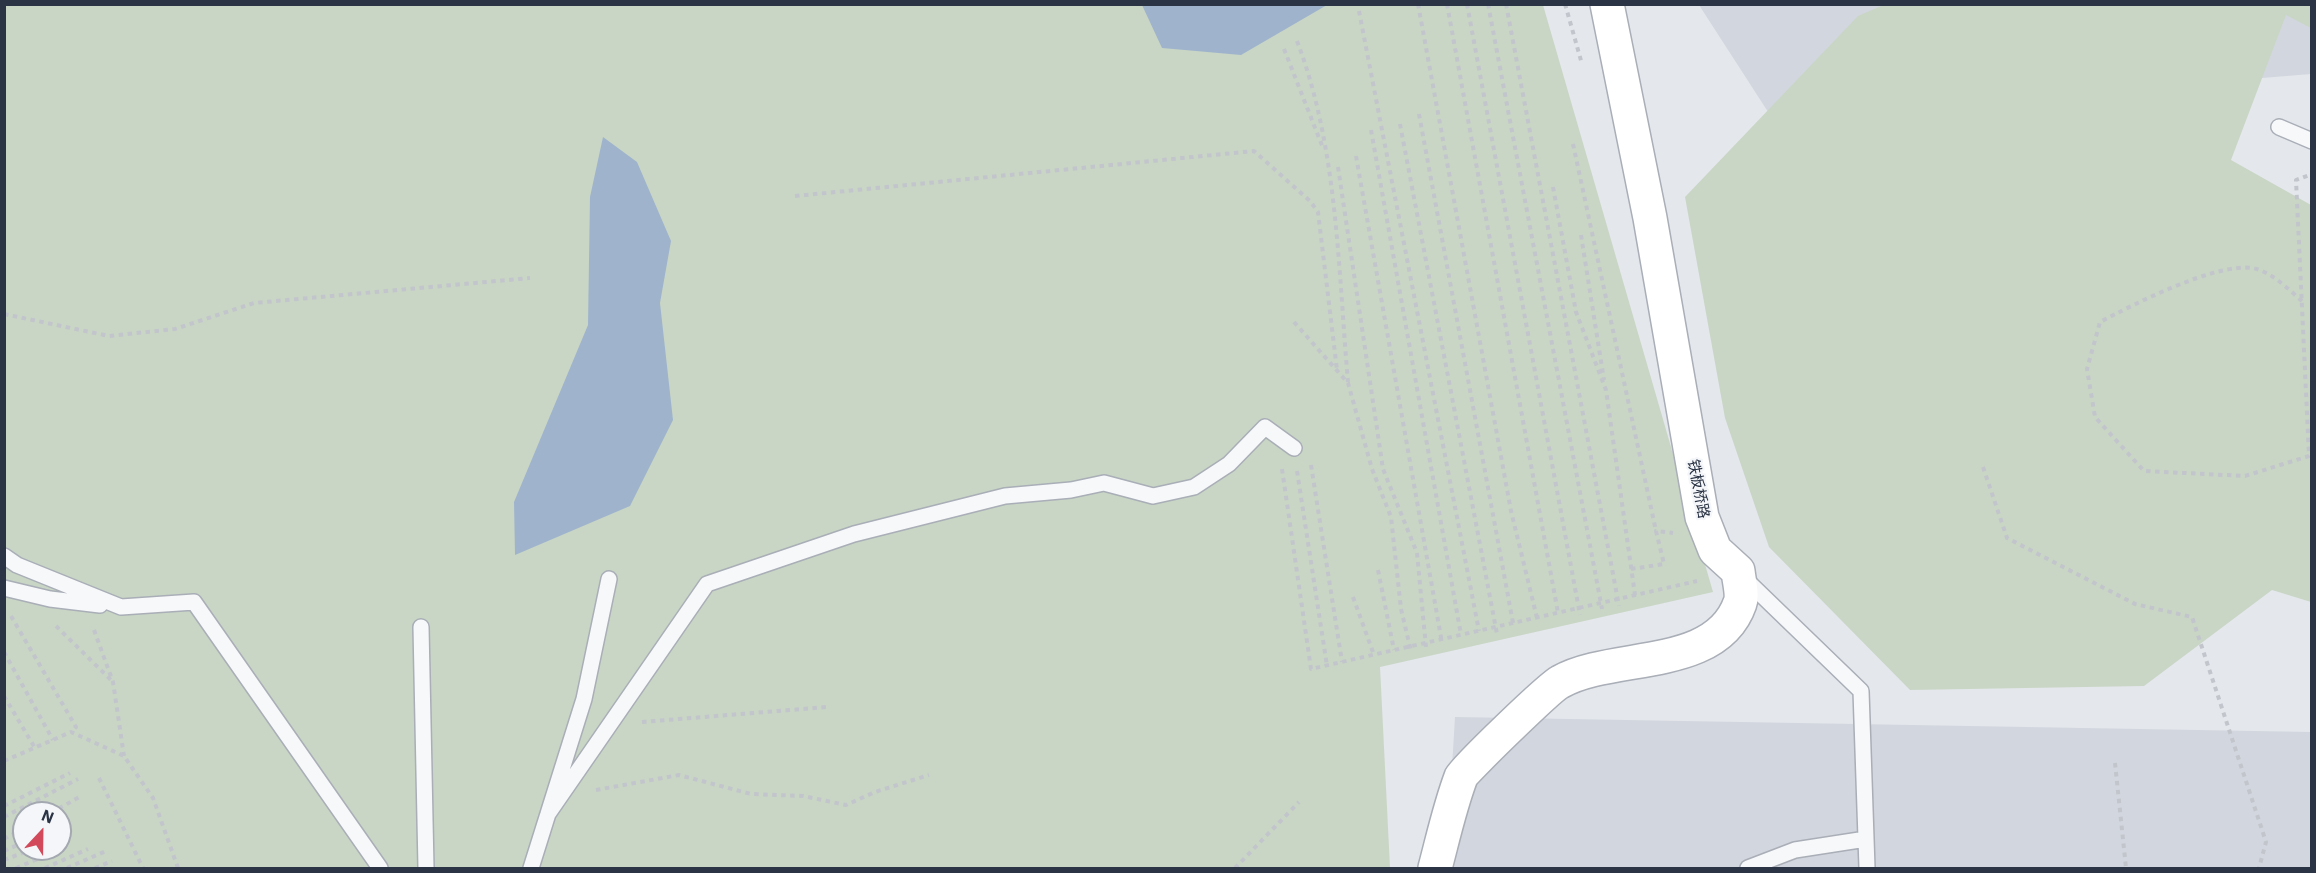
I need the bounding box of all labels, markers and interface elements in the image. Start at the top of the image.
street label: 铁板桥路 [1683,458,1713,520]
north arrow [12,801,72,861]
text: N [39,805,57,828]

